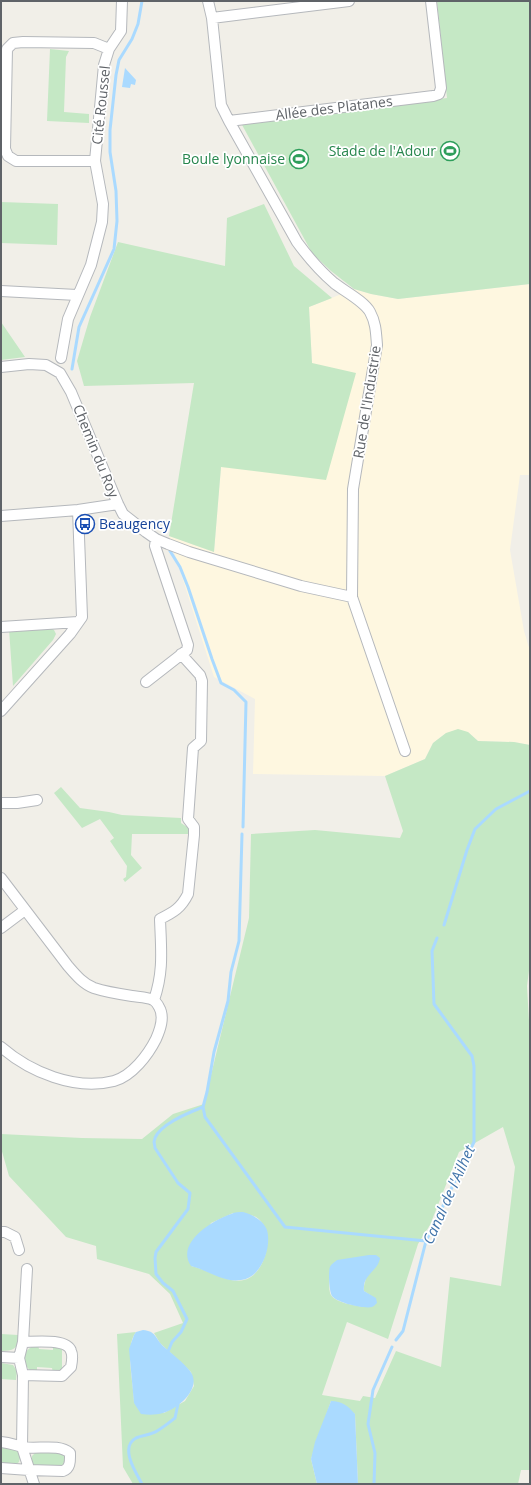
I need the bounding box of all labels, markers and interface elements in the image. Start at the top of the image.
street label: Cité Roussel [87,65,114,145]
street label: Allée des Platanes [274,91,394,124]
sports icon: Stade de l'Adour [439,140,461,162]
place label: Stade de l'Adour [329,141,436,160]
sports icon: Boule lyonnaise [288,148,310,170]
place label: Boule lyonnaise [182,149,285,168]
street label: Rue de l'Industrie [348,344,385,460]
street label: Chemin du Roy [69,401,124,501]
bus stop icon: Beaugency [74,513,96,535]
place label: Beaugency [99,514,171,533]
water label: Canal de l'Ailhet [417,1141,479,1247]

